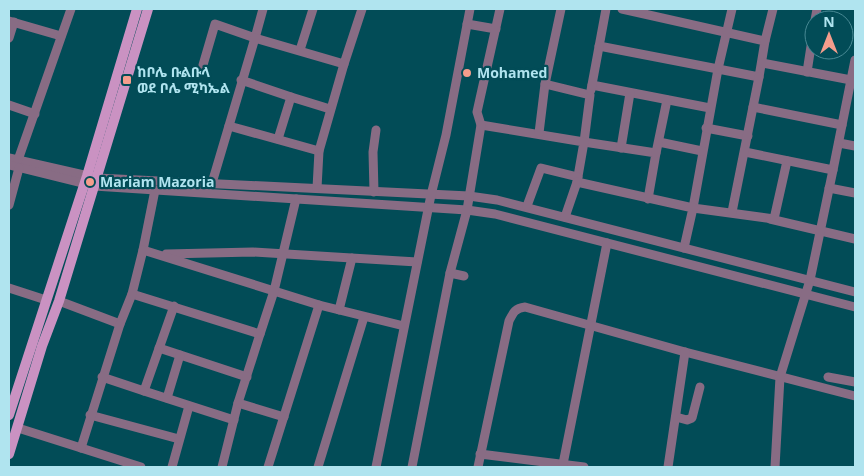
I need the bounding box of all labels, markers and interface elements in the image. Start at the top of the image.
north arrow [804,10,854,60]
text: N [823,12,835,31]
place label: ከቦሌ ቡልቡላ ወደ ቦሌ ሚካኤል [137,62,231,97]
place label: Mohamed [477,63,547,82]
marker: Mohamed [461,67,473,79]
marker: ከቦሌ ቡልቡላ ወደ ቦሌ ሚካኤል [121,74,133,86]
place label: Mariam Mazoria [100,172,214,191]
marker: Mariam Mazoria [84,176,96,188]

